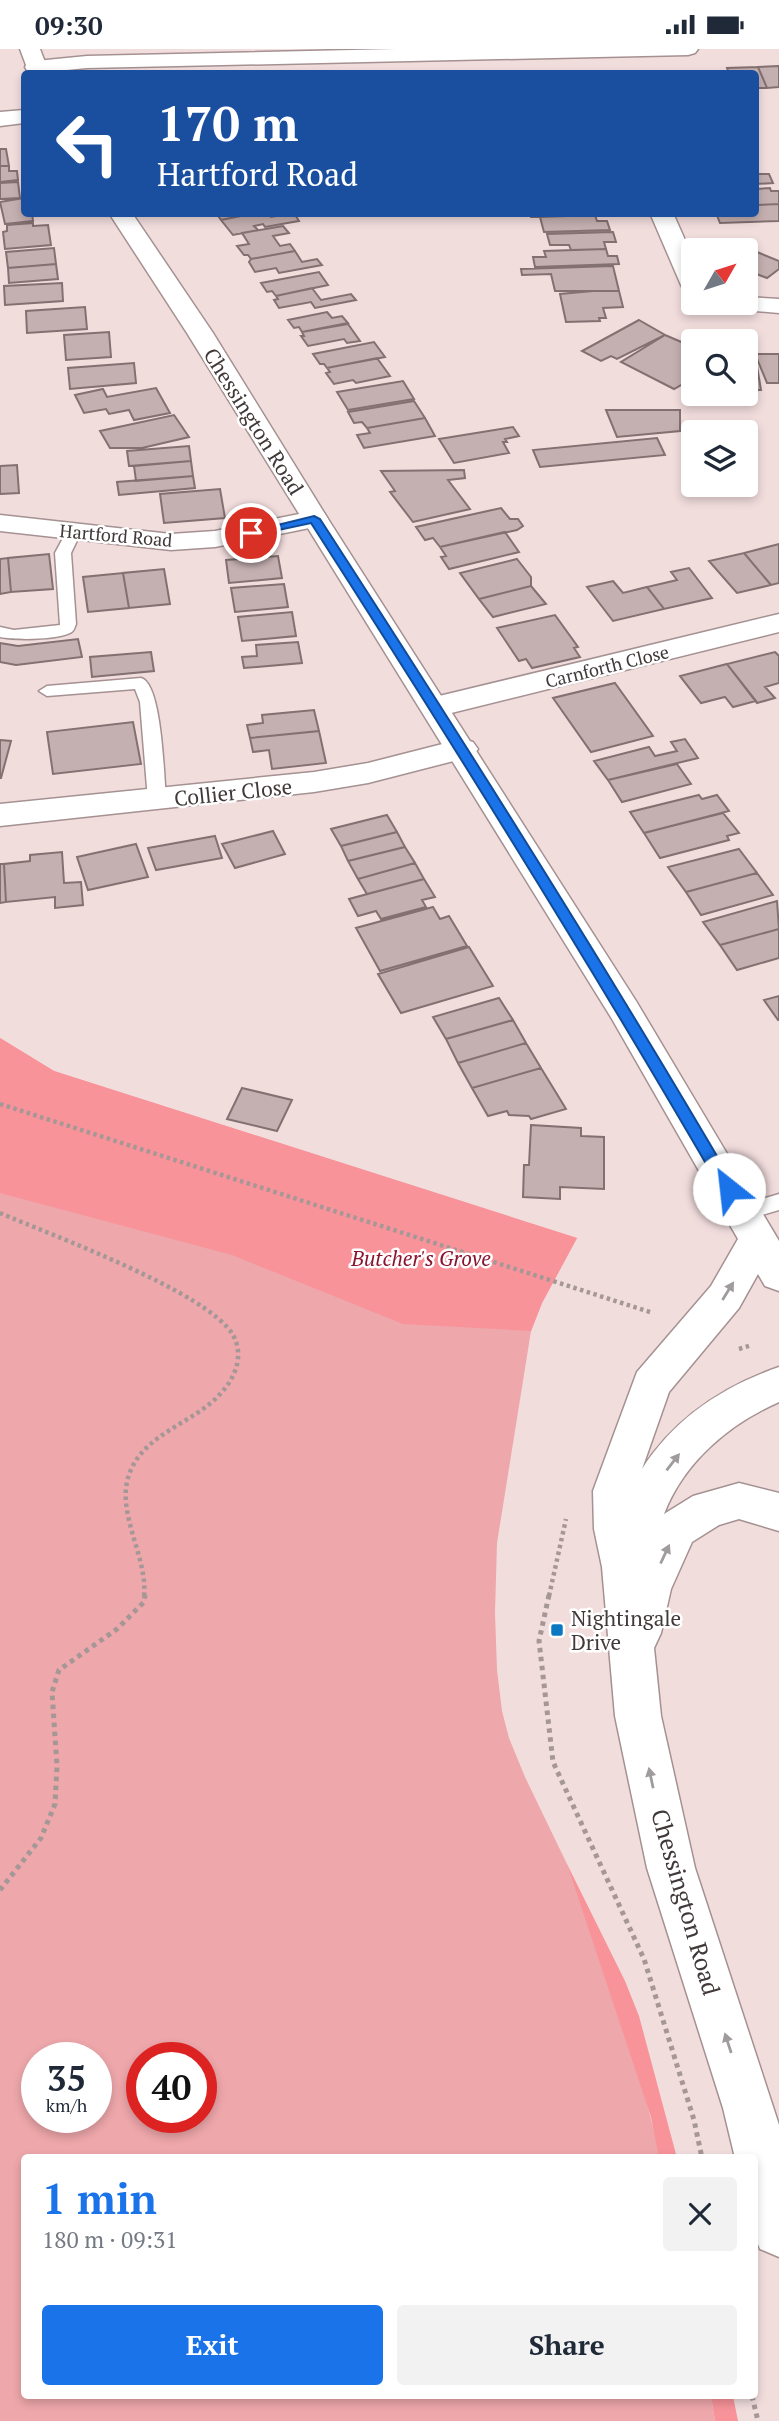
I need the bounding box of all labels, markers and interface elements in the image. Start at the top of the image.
text: 09:30 [35,8,103,42]
text: 170 m [157,90,299,155]
icon: left [42,98,133,189]
text: Hartford Road [157,153,358,195]
north arrow [681,238,758,315]
map controls [681,238,758,497]
button: search [681,329,758,406]
street label: Chessington Road [198,342,311,500]
button: layers [681,420,758,497]
pin [221,503,281,563]
icon: arrive [232,514,270,552]
street label: Hartford Road [59,518,173,552]
street label: Carnforth Close [543,639,671,693]
street label: Collier Close [173,772,293,812]
position arrow [692,1152,766,1226]
park label: Butcher's Grove [350,1244,491,1272]
one-way arrow [721,1281,734,1301]
one-way arrow [665,1453,680,1471]
one-way arrow [660,1544,671,1564]
place label: Nightingale Drive [571,1604,681,1656]
marker: Nightingale Drive [549,1622,565,1638]
one-way arrow [646,1767,657,1789]
street label: Chessington Road [644,1805,728,1999]
one-way arrow [722,2033,733,2054]
speed limit sign: 40 [126,2042,217,2133]
text: 35 [47,2055,86,2101]
text: km/h [46,2093,87,2117]
text: 1 min [42,2170,157,2226]
button: close [663,2177,737,2251]
text: 180 m · 09:31 [42,2224,177,2255]
button: Exit [42,2305,383,2385]
button: Share [397,2305,737,2385]

